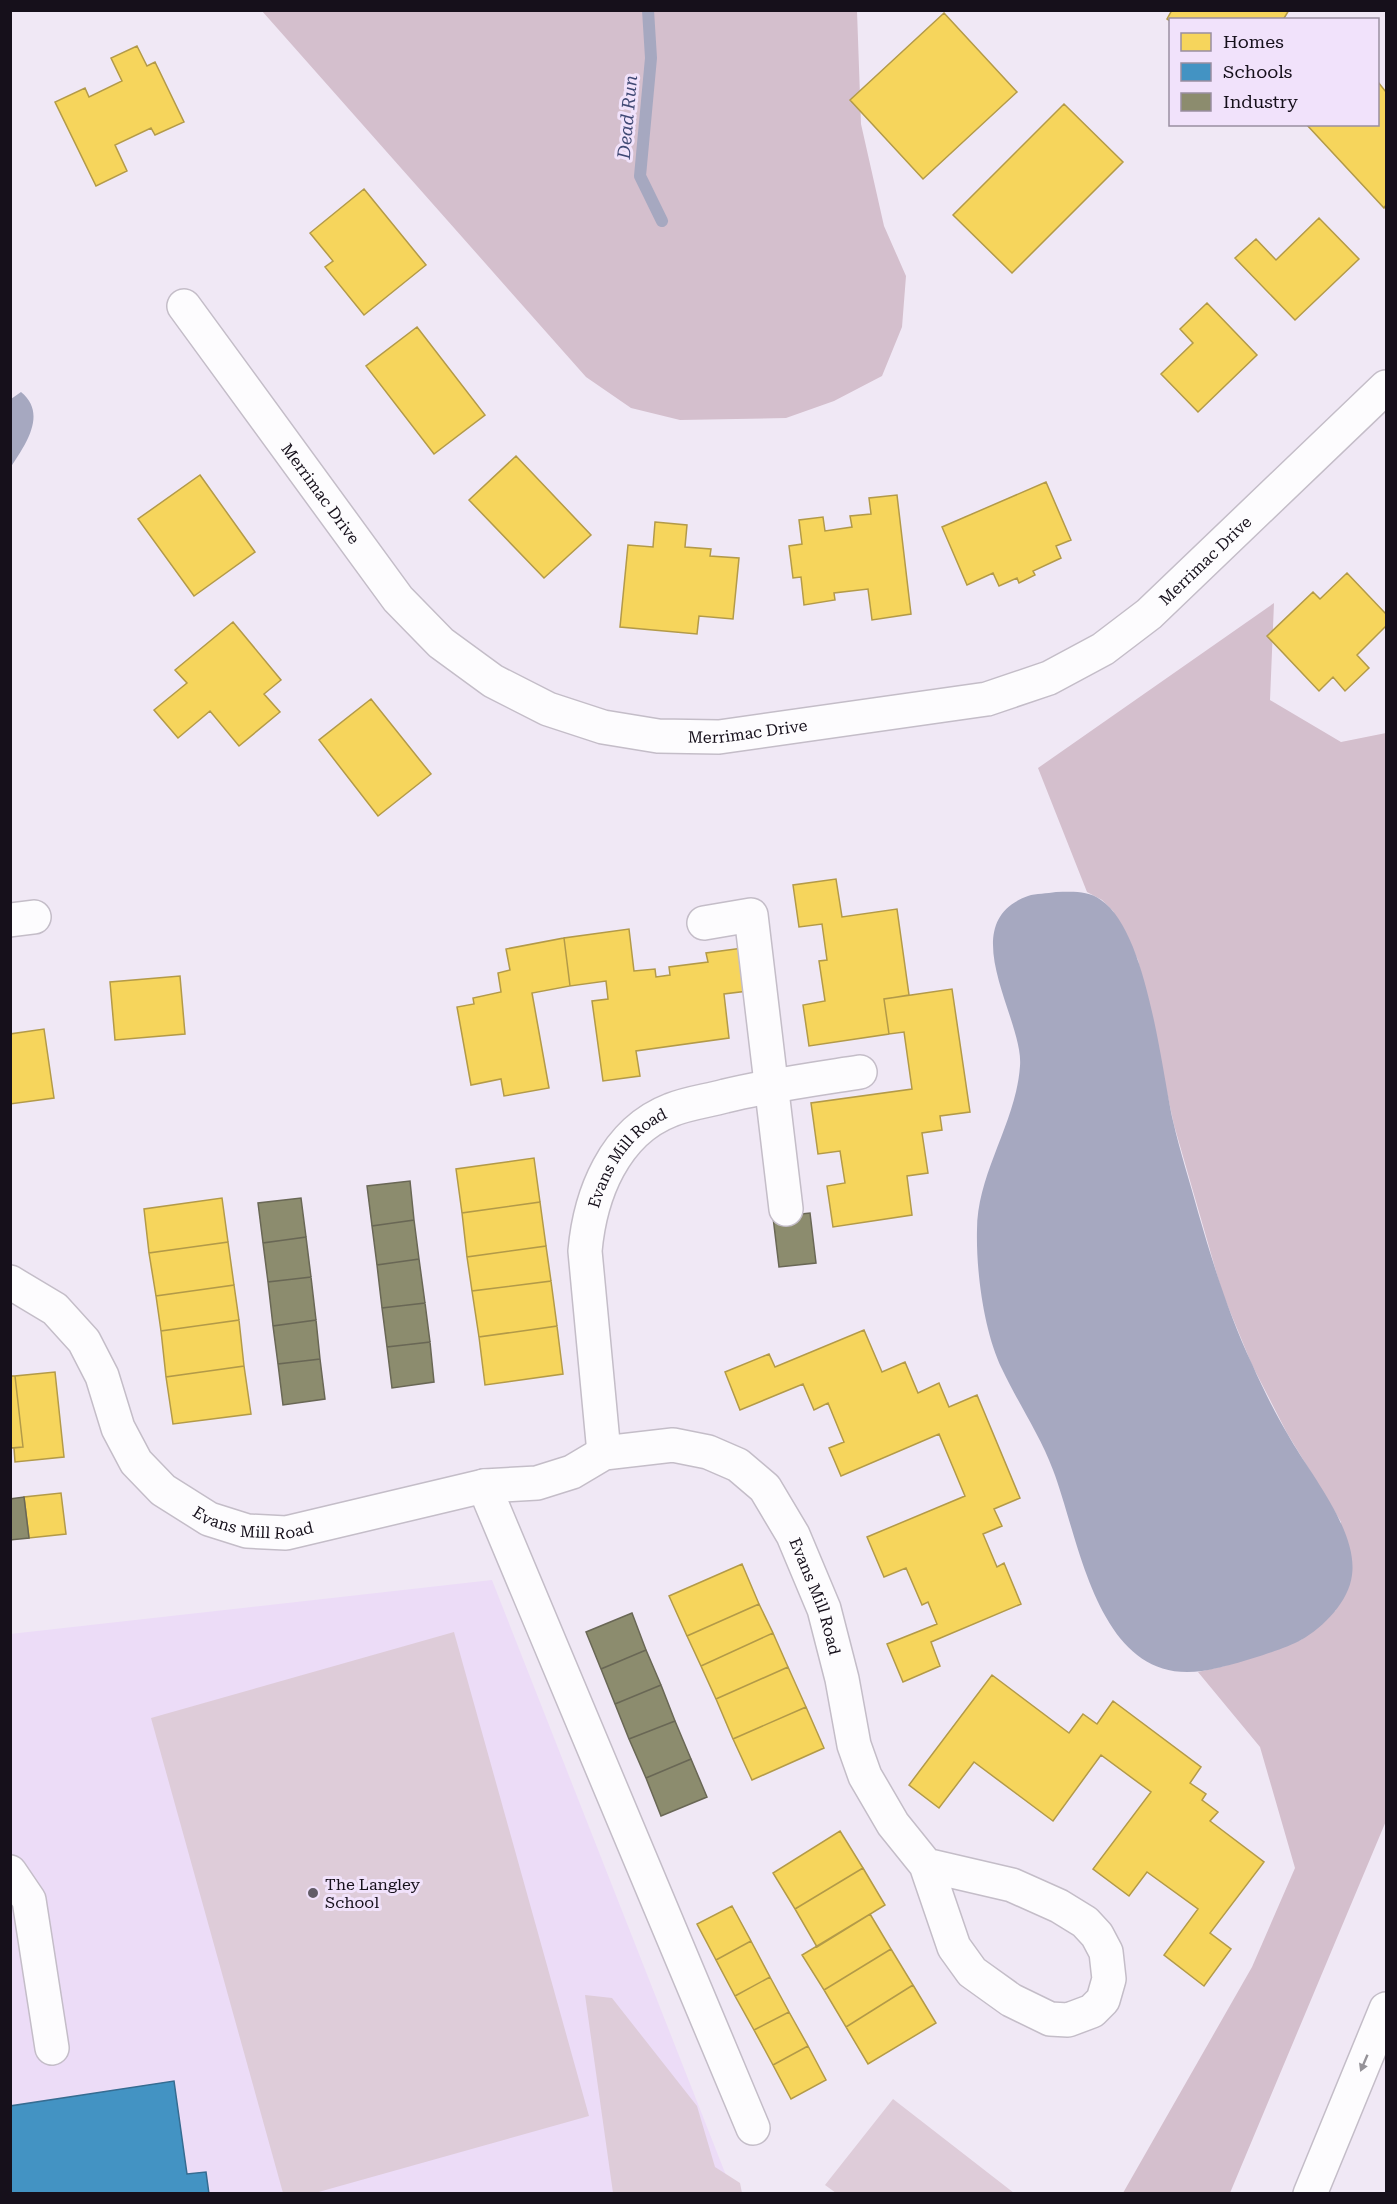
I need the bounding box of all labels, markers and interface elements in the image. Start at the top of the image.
legend [1169,18,1379,126]
text: Homes [1223,31,1284,52]
text: Schools [1223,61,1292,82]
water label: Dead Run [613,74,641,161]
text: Industry [1223,91,1298,112]
street label: Merrimac Drive [278,439,364,548]
street label: Merrimac Drive [1155,512,1255,609]
street label: Merrimac Drive [688,715,809,746]
street label: Evans Mill Road [584,1104,670,1210]
street label: Evans Mill Road [190,1502,315,1542]
street label: Evans Mill Road [786,1535,845,1657]
place label: The Langley School [325,1875,421,1912]
marker: The Langley School [306,1886,320,1900]
one-way arrow [1359,2055,1369,2073]

